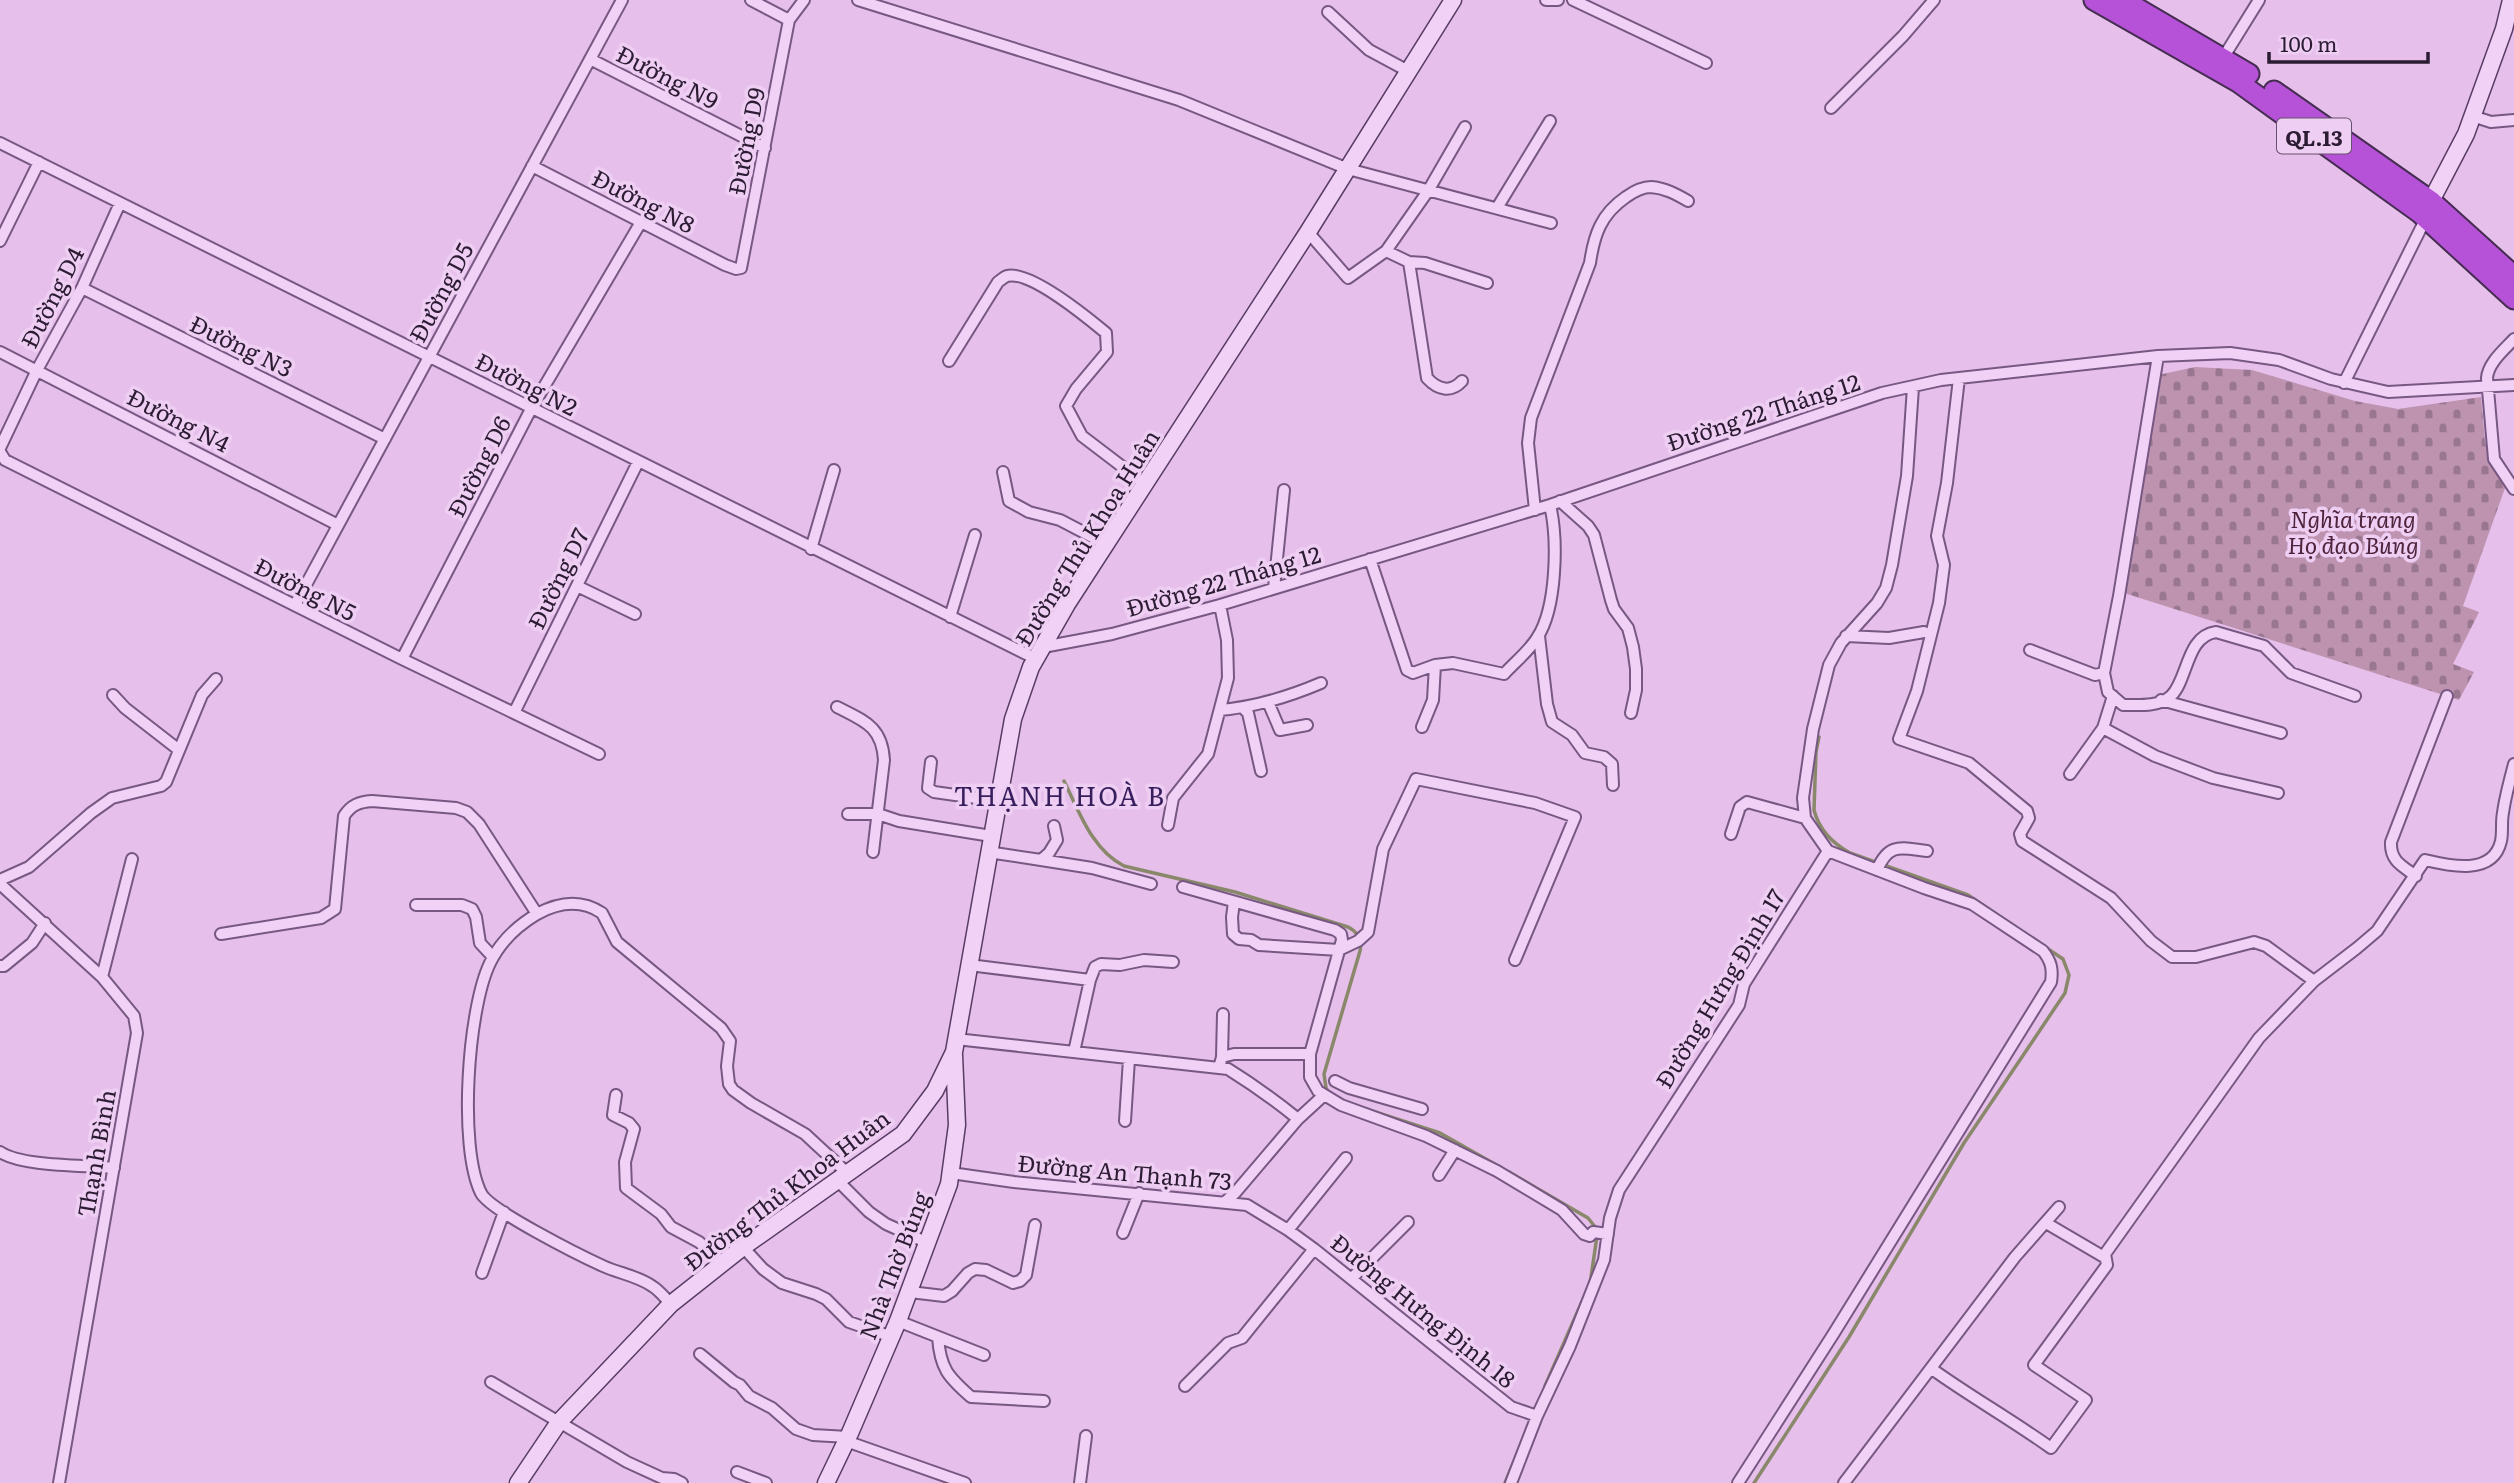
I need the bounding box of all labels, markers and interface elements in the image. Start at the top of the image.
scale bar [2269,21,2428,65]
text: 100 m [2280,27,2337,58]
street label: Đường N9 [611,36,725,116]
street label: Đường D9 [718,84,772,198]
road number: QL.13 [2277,118,2351,154]
street label: Đường N8 [587,160,701,240]
street label: Đường D5 [400,236,480,348]
street label: Đường D4 [11,240,91,354]
street label: Đường N3 [185,305,299,385]
street label: Đường N2 [470,343,584,423]
street label: Đường 22 Tháng 12 [1662,364,1864,458]
street label: Đường N4 [122,379,237,460]
street label: Đường D6 [438,410,518,522]
street label: Đường Thủ Khoa Huân [1005,422,1167,652]
park label: Nghĩa trang Họ đạo Búng [2287,501,2419,561]
street label: Đường D7 [518,521,596,634]
street label: Đường 22 Tháng 12 [1122,536,1324,624]
street label: Đường N5 [249,548,363,628]
district label: THẠNH HOÀ B [954,775,1166,814]
street label: Đường Hưng Định 17 [1646,882,1792,1094]
street label: Thạnh Bình [67,1087,123,1219]
street label: Đường Thủ Khoa Huân [676,1100,896,1278]
street label: Đường An Thạnh 73 [1016,1145,1234,1197]
street label: Nhà Thờ Búng [849,1186,937,1344]
street label: Đường Hưng Định 18 [1324,1225,1524,1395]

